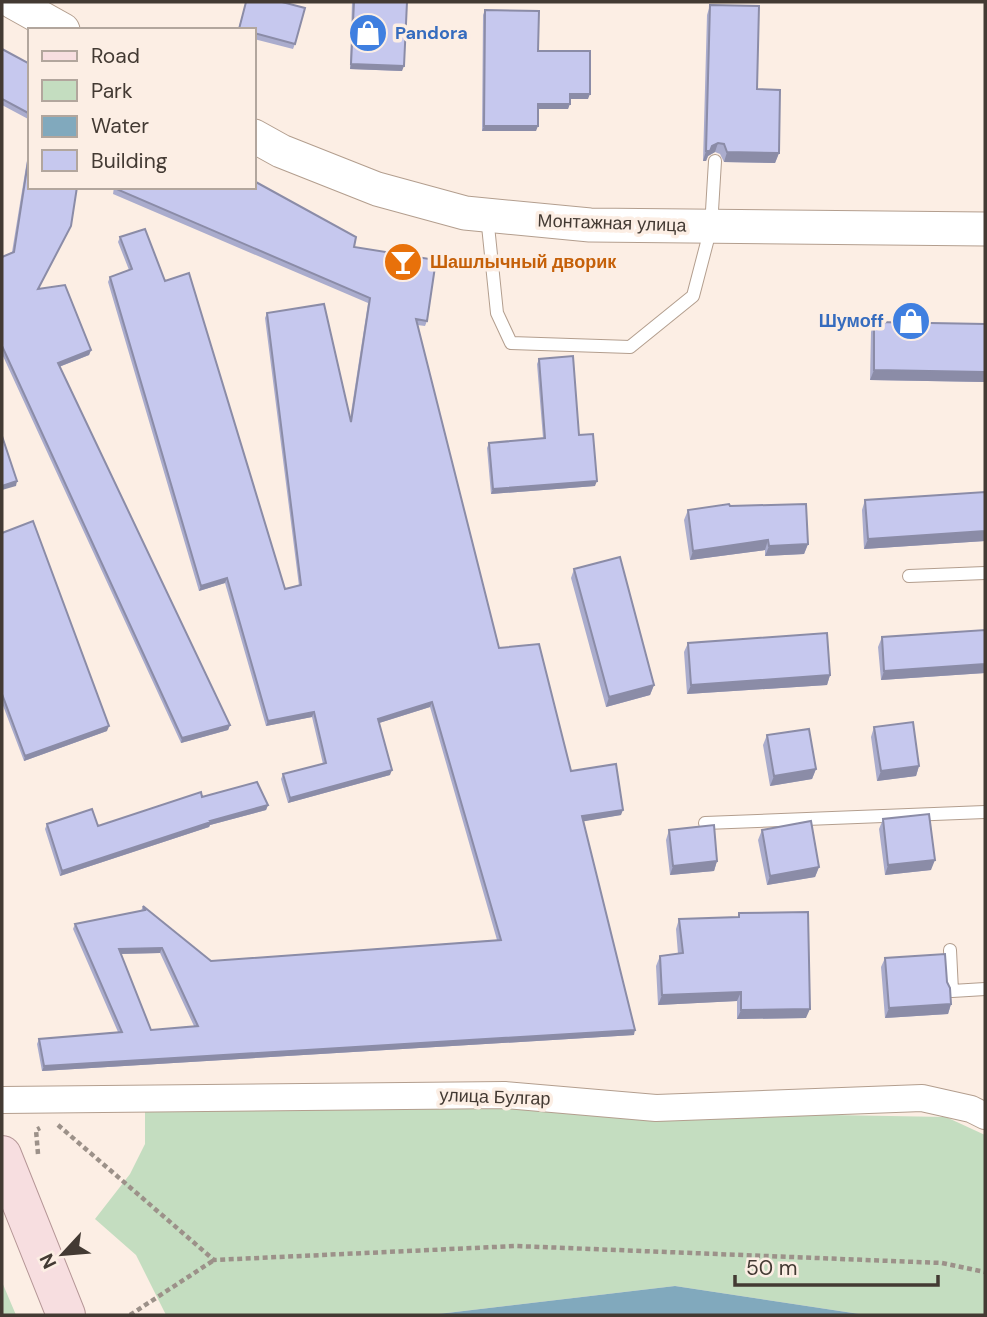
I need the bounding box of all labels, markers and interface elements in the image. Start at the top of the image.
shop icon: Pandora [347,12,389,54]
place label: Pandora [395,21,468,45]
legend [28,28,256,189]
text: Road [91,42,140,70]
text: Park [91,77,133,105]
text: Water [91,112,149,140]
text: Building [91,147,168,175]
street label: Монтажная улица [537,208,688,238]
bar icon: Шашлычный дворик [382,241,424,283]
place label: Шашлычный дворик [430,250,617,274]
shop icon: Шумоff [890,300,932,342]
place label: Шумоff [819,309,884,333]
street label: улица Булгар [439,1083,551,1111]
north arrow [28,1219,98,1289]
scale bar [735,1244,938,1288]
text: N [34,1250,62,1273]
text: 50 m [746,1254,797,1282]

